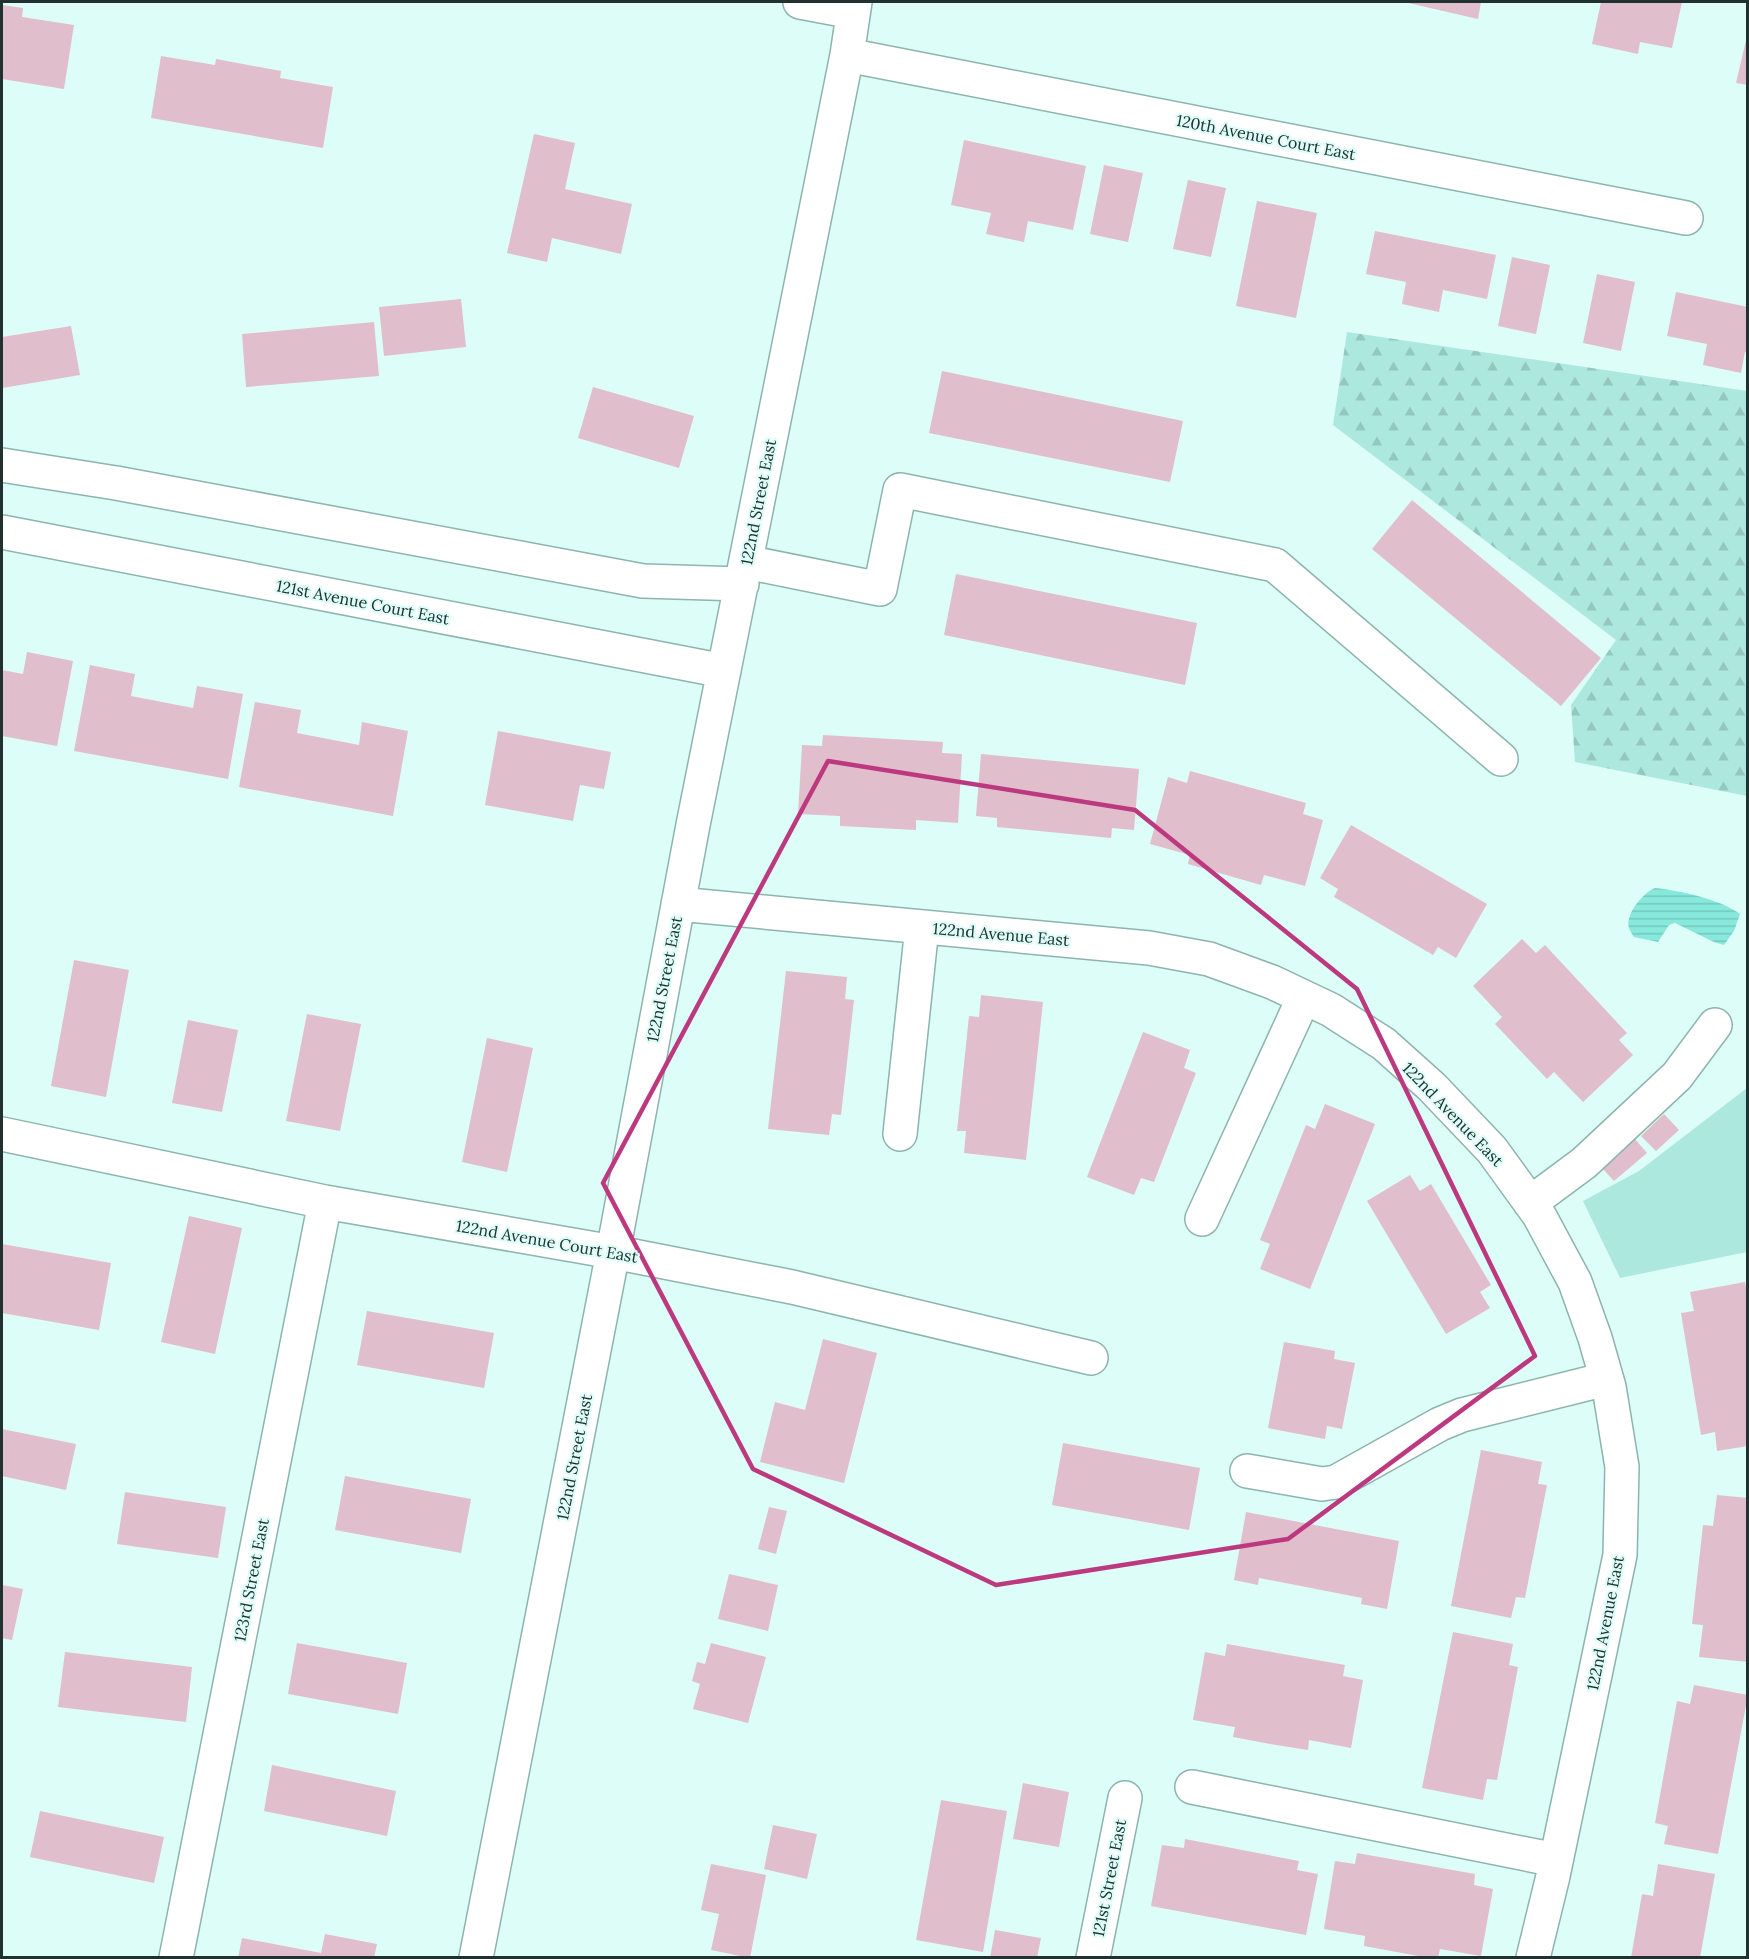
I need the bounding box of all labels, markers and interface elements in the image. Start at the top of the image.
street label: 120th Avenue Court East [1175,110,1358,164]
street label: 122nd Street East [736,437,780,567]
street label: 121st Avenue Court East [275,575,452,629]
street label: 122nd Street East [642,914,686,1044]
street label: 122nd Avenue East [932,918,1071,950]
street label: 122nd Avenue East [1398,1058,1508,1171]
street label: 122nd Avenue Court East [454,1215,640,1267]
street label: 122nd Street East [552,1392,596,1522]
street label: 123rd Street East [229,1516,273,1643]
street label: 122nd Avenue East [1582,1553,1628,1692]
street label: 121st Street East [1088,1817,1130,1939]

